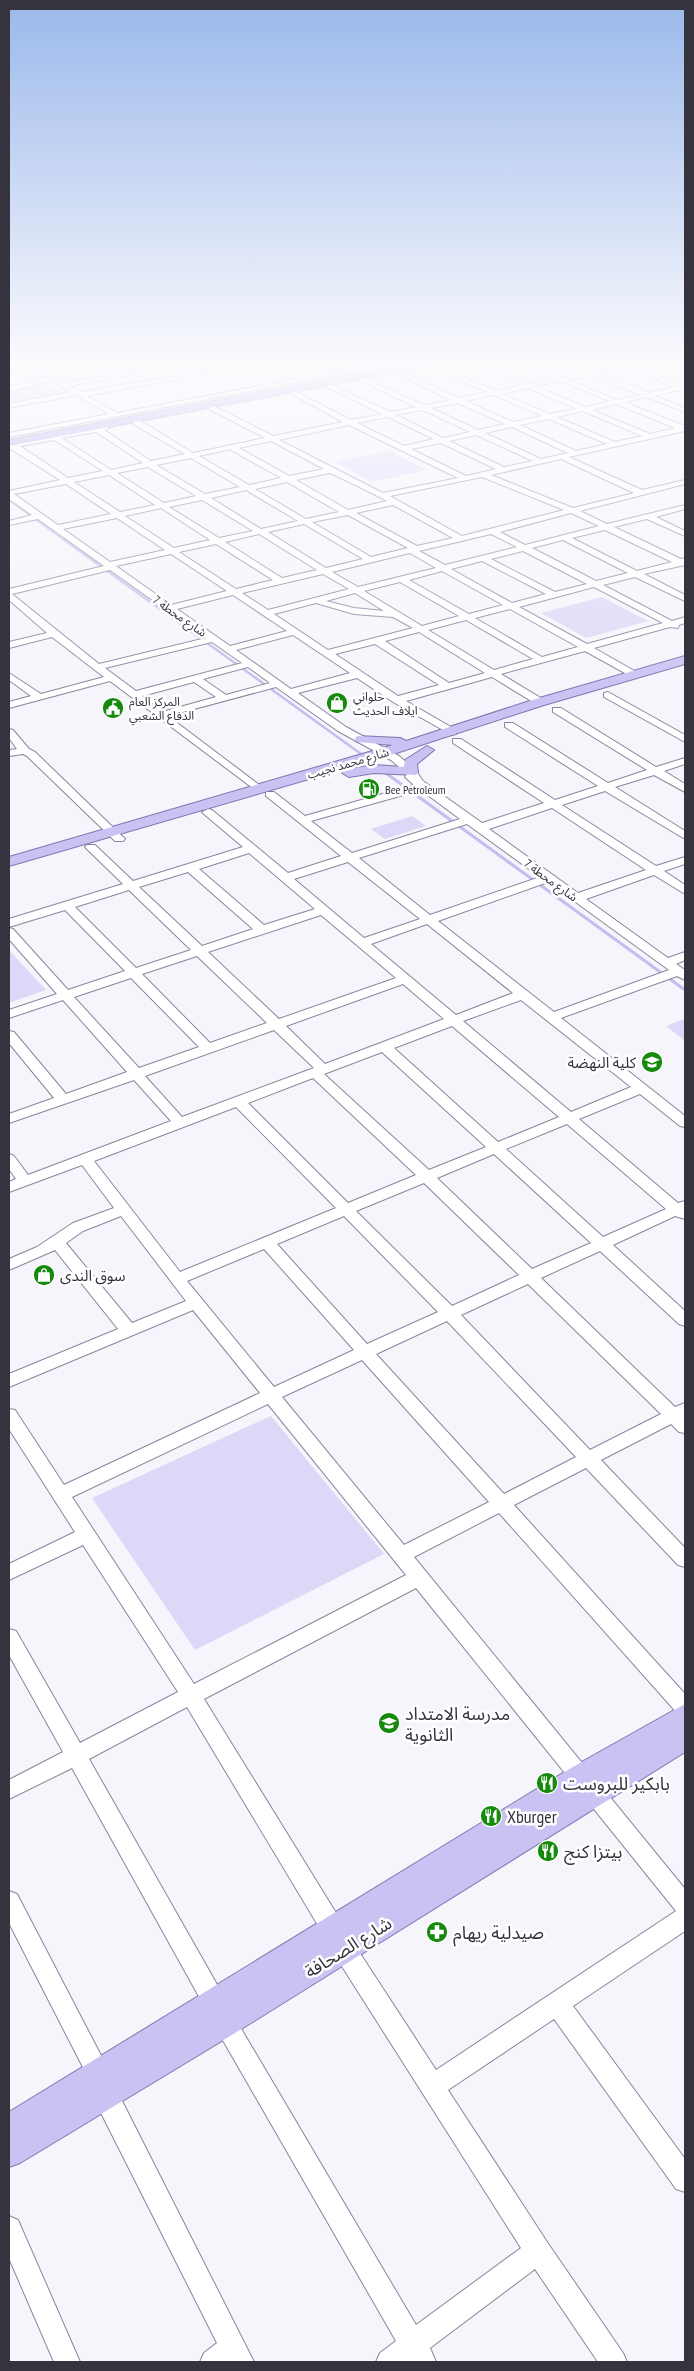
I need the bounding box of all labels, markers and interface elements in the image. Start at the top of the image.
street label: شارع محطة 7 [149,592,210,642]
place label: حلواني ايلاف الحديث [353,689,418,718]
shop icon: حلواني ايلاف الحديث [325,691,349,715]
place label: المركز العام الدفاع الشعبي [129,694,194,725]
public building icon: المركز العام الدفاع الشعبي [101,696,125,720]
street label: شارع محمد نجيب [305,744,391,784]
fuel station icon: Bee Petroleum [357,777,381,801]
place label: Bee Petroleum [385,782,446,797]
street label: شارع محطة 7 [520,856,581,906]
school or university icon: كلية النهضة [640,1050,664,1074]
place label: كلية النهضة [568,1053,637,1072]
shop icon: سوق الندى [32,1263,56,1287]
place label: سوق الندى [60,1266,126,1285]
place label: مدرسة الامتداد الثانوية [405,1702,510,1746]
school or university icon: مدرسة الامتداد الثانوية [377,1711,401,1735]
restaurant icon: بابكير للبروست [535,1771,559,1795]
place label: بابكير للبروست [563,1772,670,1795]
restaurant icon: Xburger [479,1804,503,1828]
place label: Xburger [507,1805,557,1828]
restaurant icon: بيتزا كنج [536,1839,560,1863]
place label: بيتزا كنج [564,1840,622,1865]
street label: شارع الصحافة [300,1911,397,1985]
pharmacy icon: صيدلية ريهام [425,1920,449,1944]
place label: صيدلية ريهام [453,1921,544,1947]

